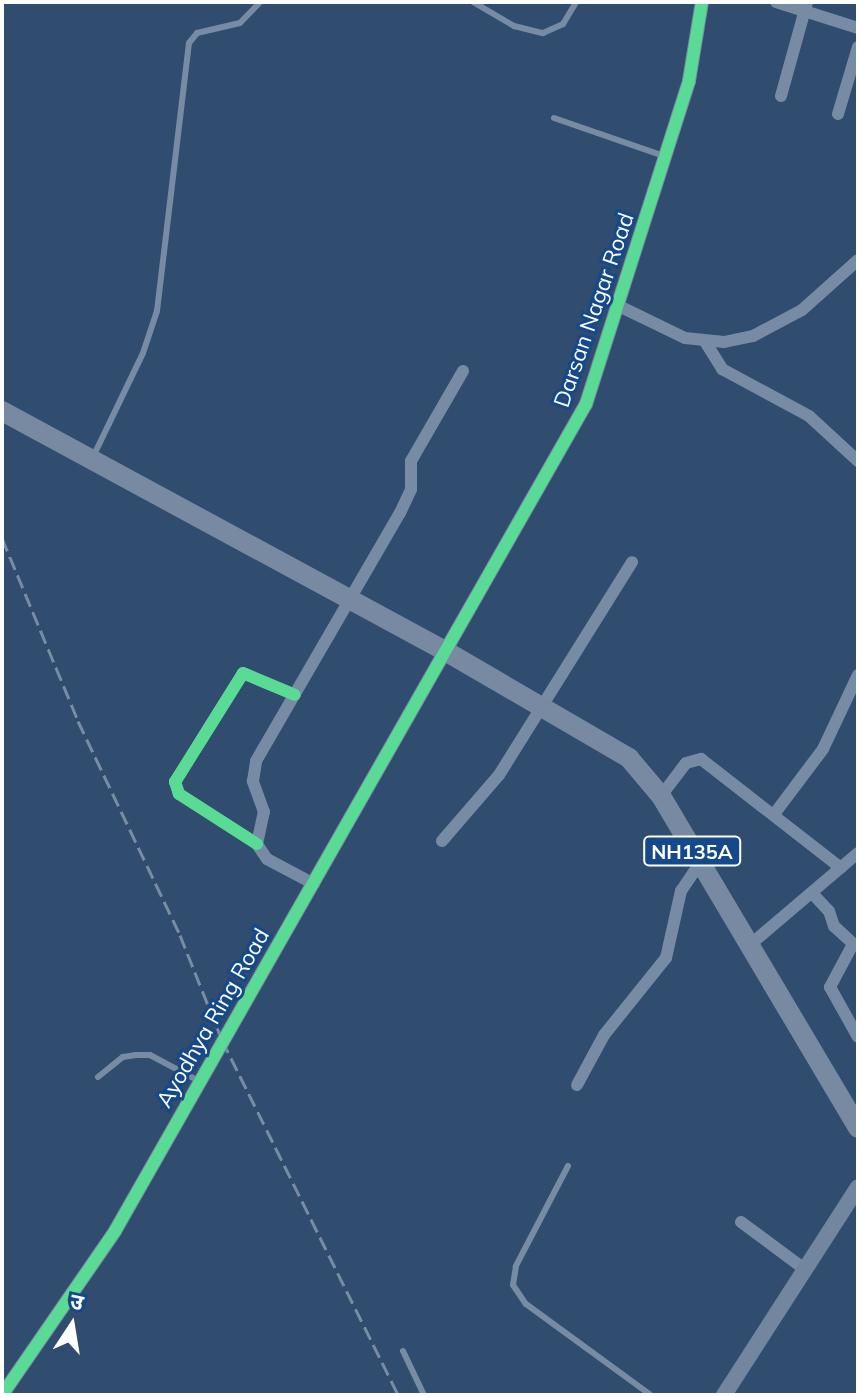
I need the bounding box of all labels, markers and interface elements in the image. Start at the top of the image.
street label: Darsan Nagar Road [548,209,640,411]
road number: NH135A [642,835,742,867]
street label: Ayodhya Ring Road [151,924,275,1112]
north arrow [32,1285,112,1365]
text: उ [68,1286,86,1317]

